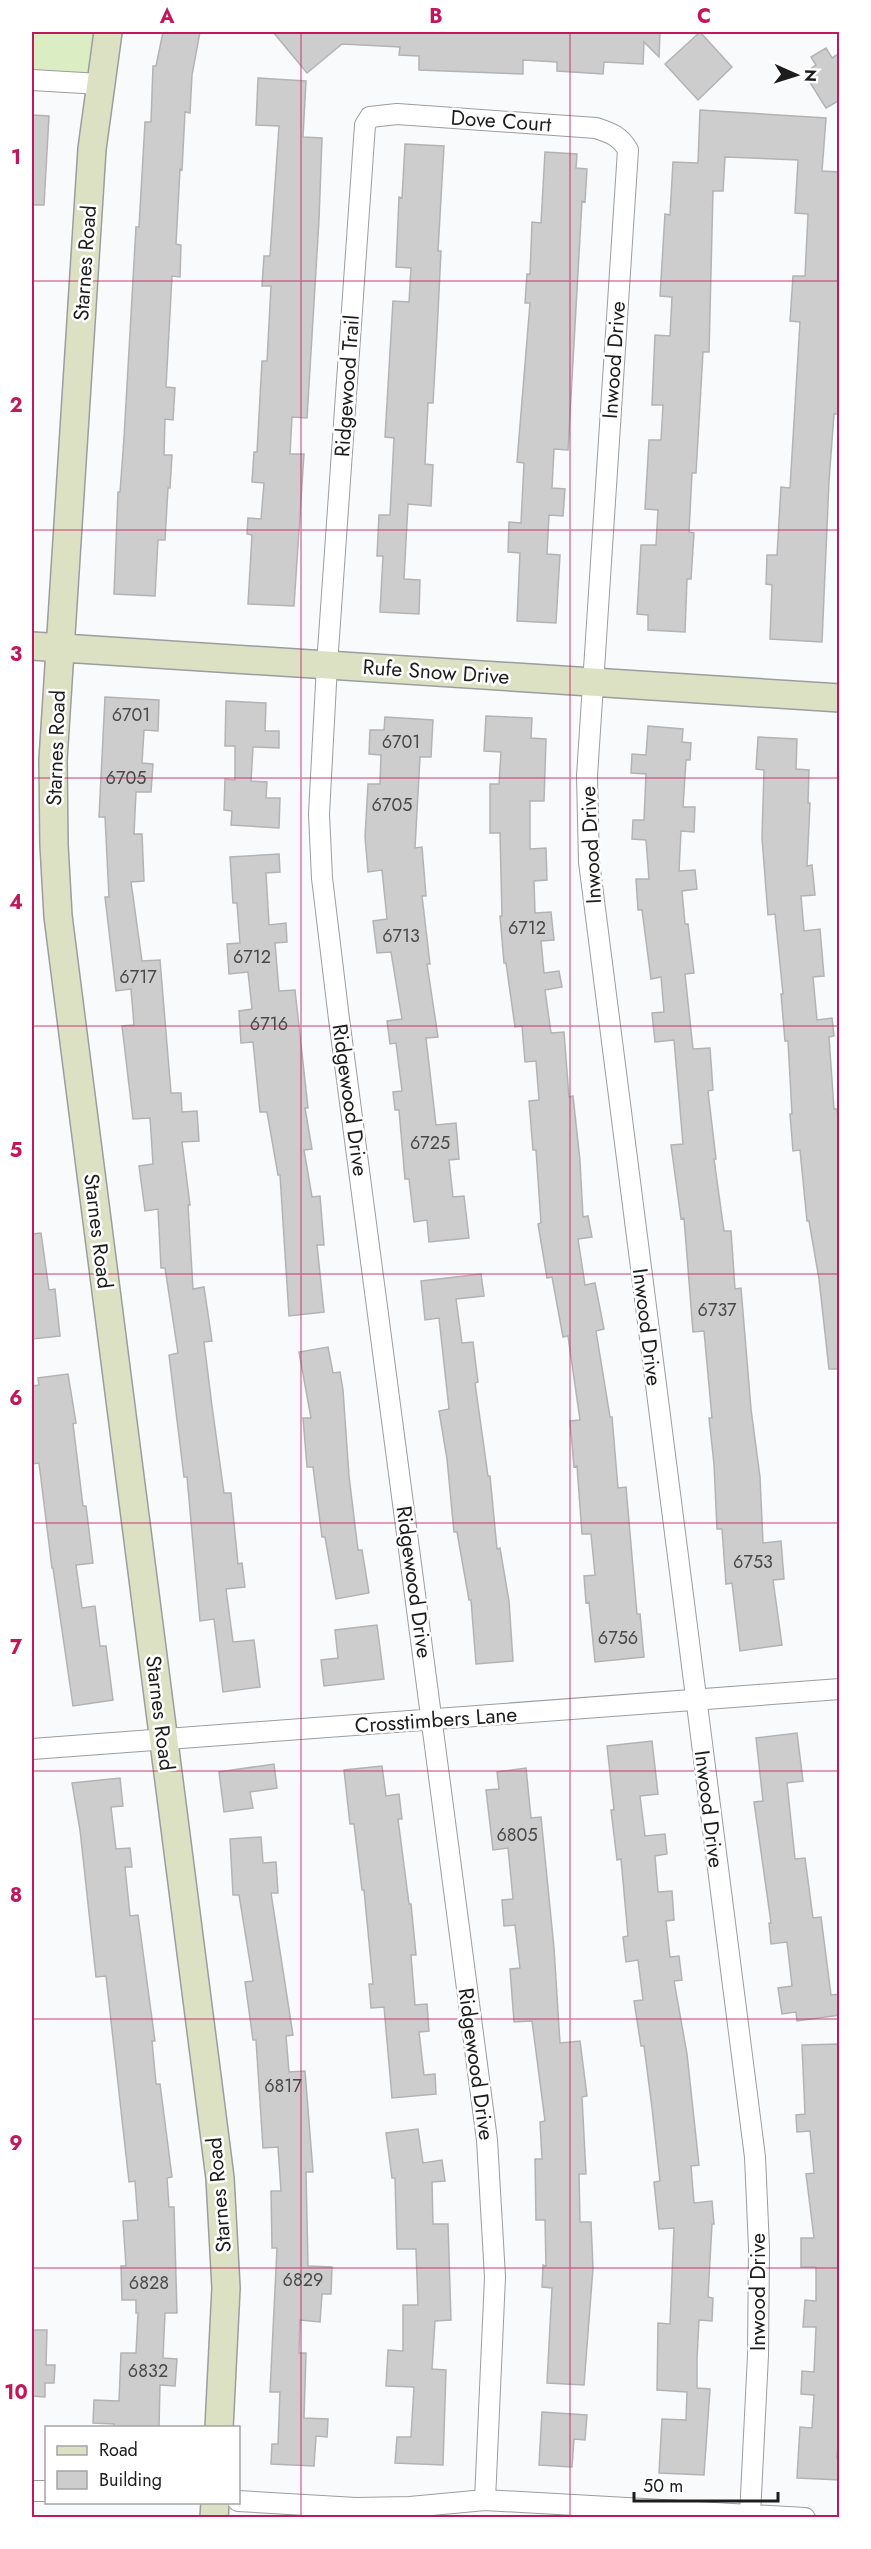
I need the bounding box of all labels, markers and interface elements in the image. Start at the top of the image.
text: A [159,2,175,31]
text: B [429,2,443,31]
text: C [697,2,711,31]
north arrow [766,45,826,105]
text: N [799,69,822,83]
street label: Dove Court [450,103,552,139]
text: 1 [11,143,21,172]
street label: Starnes Road [66,204,104,322]
street label: Inwood Drive [595,300,633,420]
street label: Ridgewood Trail [327,314,367,458]
text: 2 [9,391,23,420]
text: 3 [10,640,22,669]
street label: Rufe Snow Drive [362,652,510,692]
street label: Starnes Road [39,690,73,806]
house number: 6701 [112,702,150,728]
house number: 6701 [382,729,420,755]
house number: 6705 [106,765,146,791]
street label: Inwood Drive [573,785,609,905]
house number: 6705 [372,792,412,818]
text: 4 [9,888,23,917]
house number: 6712 [508,915,546,941]
house number: 6713 [382,923,420,949]
house number: 6712 [233,944,271,970]
house number: 6717 [119,964,157,990]
house number: 6716 [250,1011,288,1037]
street label: Ridgewood Drive [324,1022,376,1178]
house number: 6725 [410,1130,450,1156]
text: 5 [10,1136,23,1165]
street label: Starnes Road [76,1172,120,1290]
street label: Inwood Drive [625,1267,669,1388]
house number: 6737 [698,1297,737,1323]
text: 6 [9,1384,23,1413]
street label: Ridgewood Drive [388,1504,440,1660]
house number: 6753 [733,1549,773,1575]
house number: 6756 [598,1625,638,1651]
text: 7 [10,1633,23,1662]
street label: Starnes Road [138,1654,182,1772]
street label: Crosstimbers Lane [354,1699,518,1741]
street label: Inwood Drive [687,1749,731,1870]
house number: 6805 [496,1822,538,1848]
text: 8 [10,1881,22,1910]
street label: Ridgewood Drive [450,1986,502,2142]
house number: 6817 [264,2073,302,2099]
text: 9 [9,2129,23,2158]
street label: Starnes Road [199,2136,239,2254]
street label: Inwood Drive [743,2233,773,2351]
house number: 6829 [283,2267,323,2293]
house number: 6828 [129,2270,169,2296]
house number: 6832 [128,2358,168,2384]
text: 10 [4,2378,28,2407]
legend [45,2426,240,2504]
text: Road [99,2437,138,2463]
scale bar [634,2465,778,2503]
text: Building [99,2467,162,2493]
text: 50 m [643,2473,683,2499]

